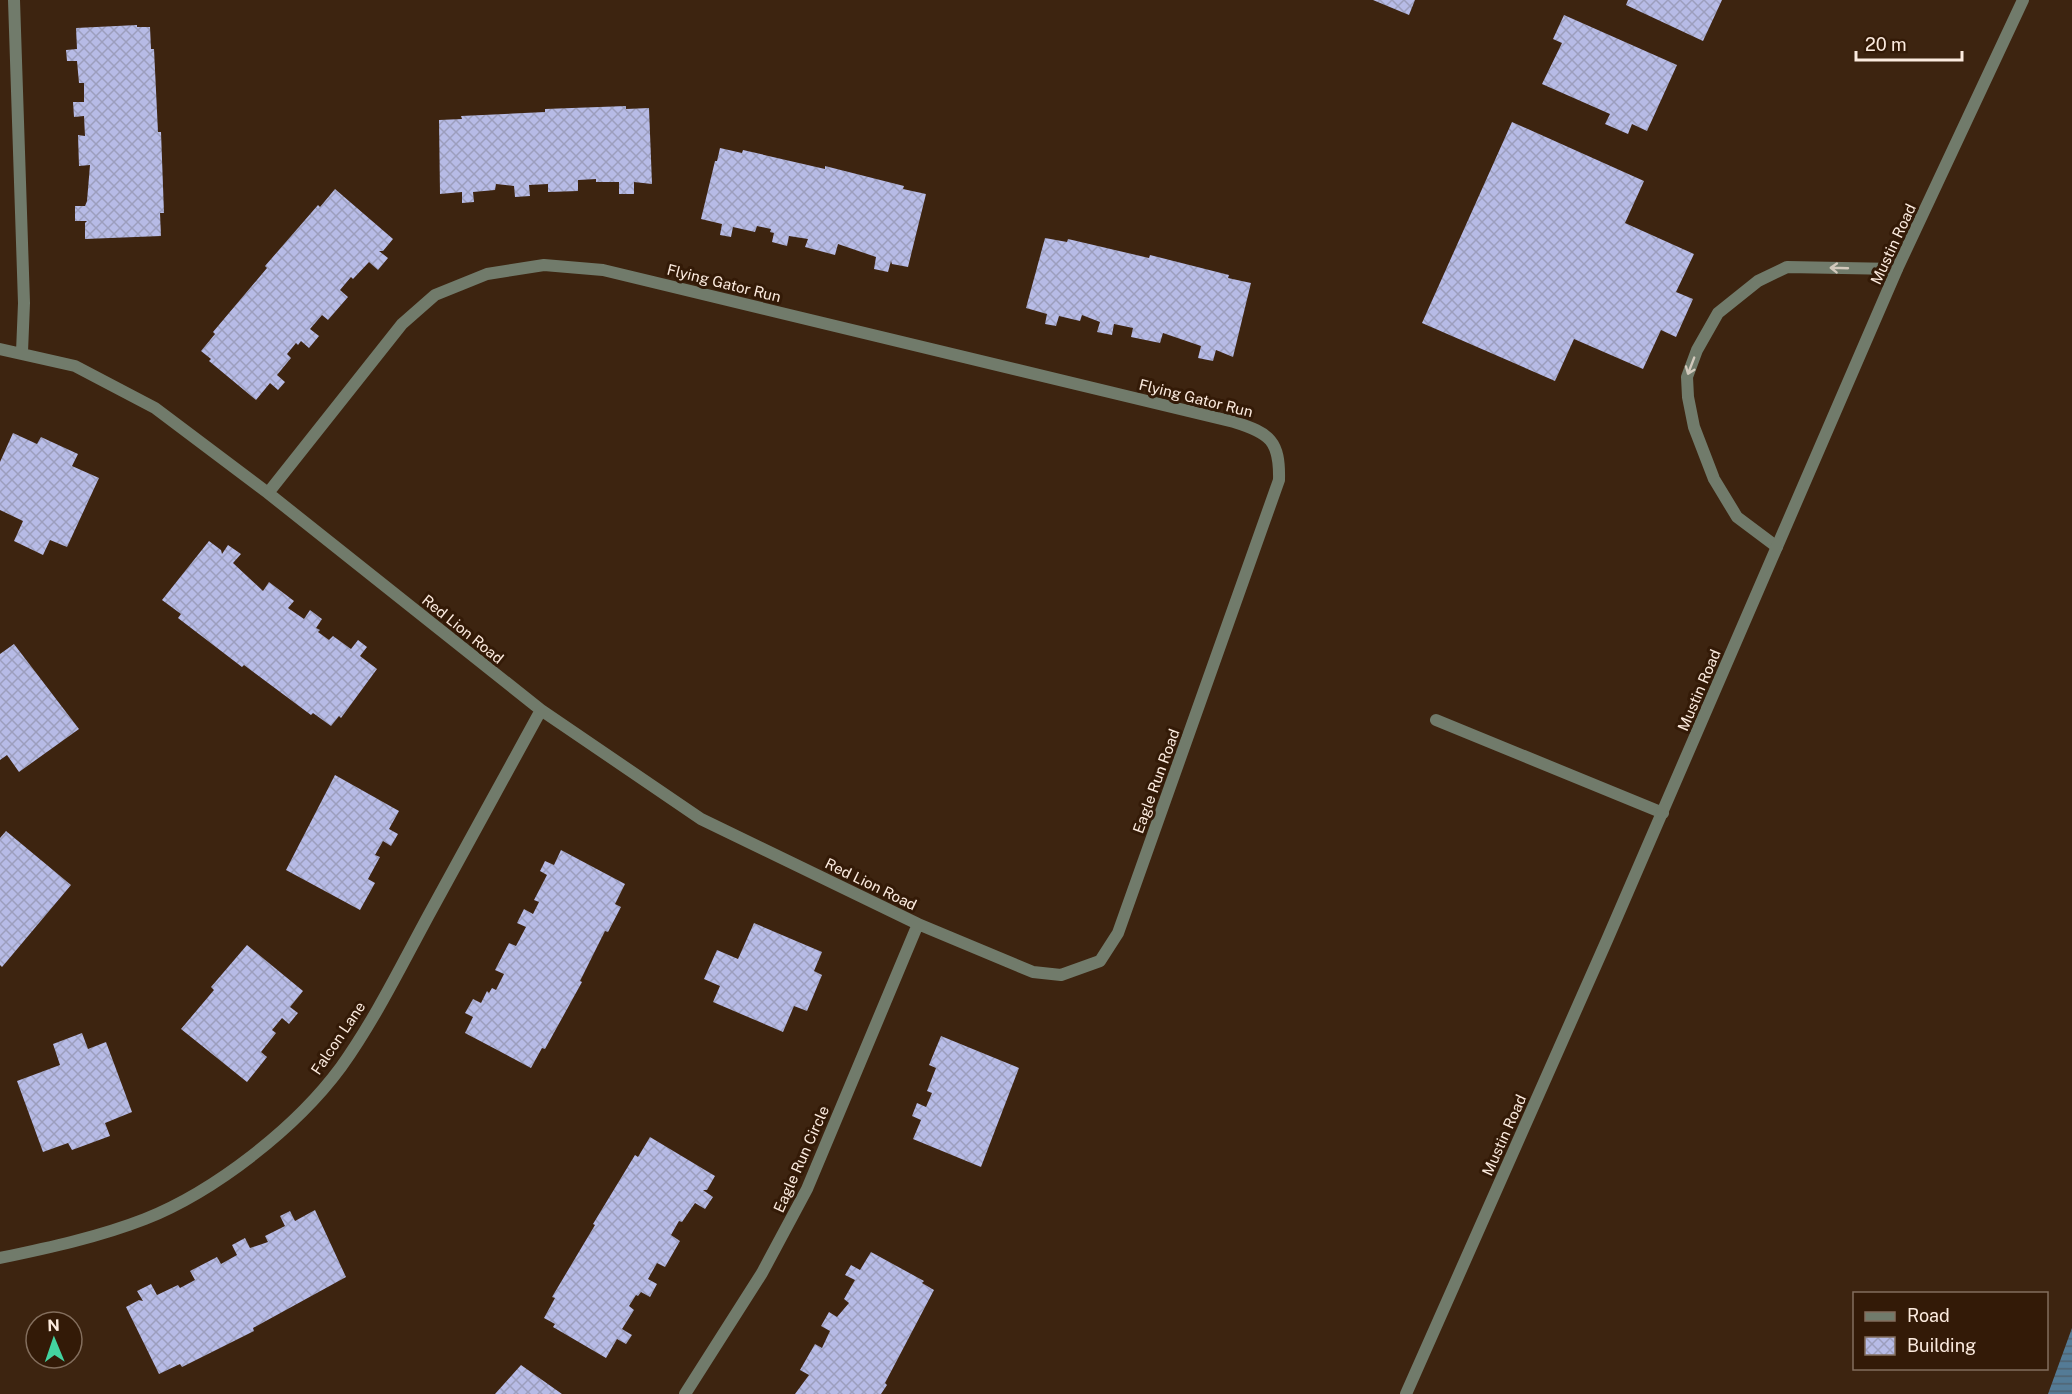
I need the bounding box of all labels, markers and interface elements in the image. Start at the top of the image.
scale bar [1856,24,1962,62]
text: 20 m [1865,34,1907,55]
street label: Mustin Road [1867,201,1919,287]
street label: Flying Gator Run [665,261,783,305]
one-way arrow [1829,262,1849,273]
one-way arrow [1685,356,1696,375]
street label: Flying Gator Run [1137,376,1255,420]
street label: Red Lion Road [419,591,507,667]
street label: Mustin Road [1674,647,1724,733]
street label: Eagle Run Road [1129,727,1183,835]
street label: Red Lion Road [822,855,920,913]
street label: Falcon Lane [307,998,369,1078]
street label: Mustin Road [1479,1092,1529,1178]
street label: Eagle Run Circle [770,1103,832,1215]
legend [1853,1292,2048,1370]
text: Road [1907,1305,1950,1326]
north arrow [24,1310,84,1370]
text: N [47,1316,60,1335]
text: Building [1907,1335,1976,1356]

